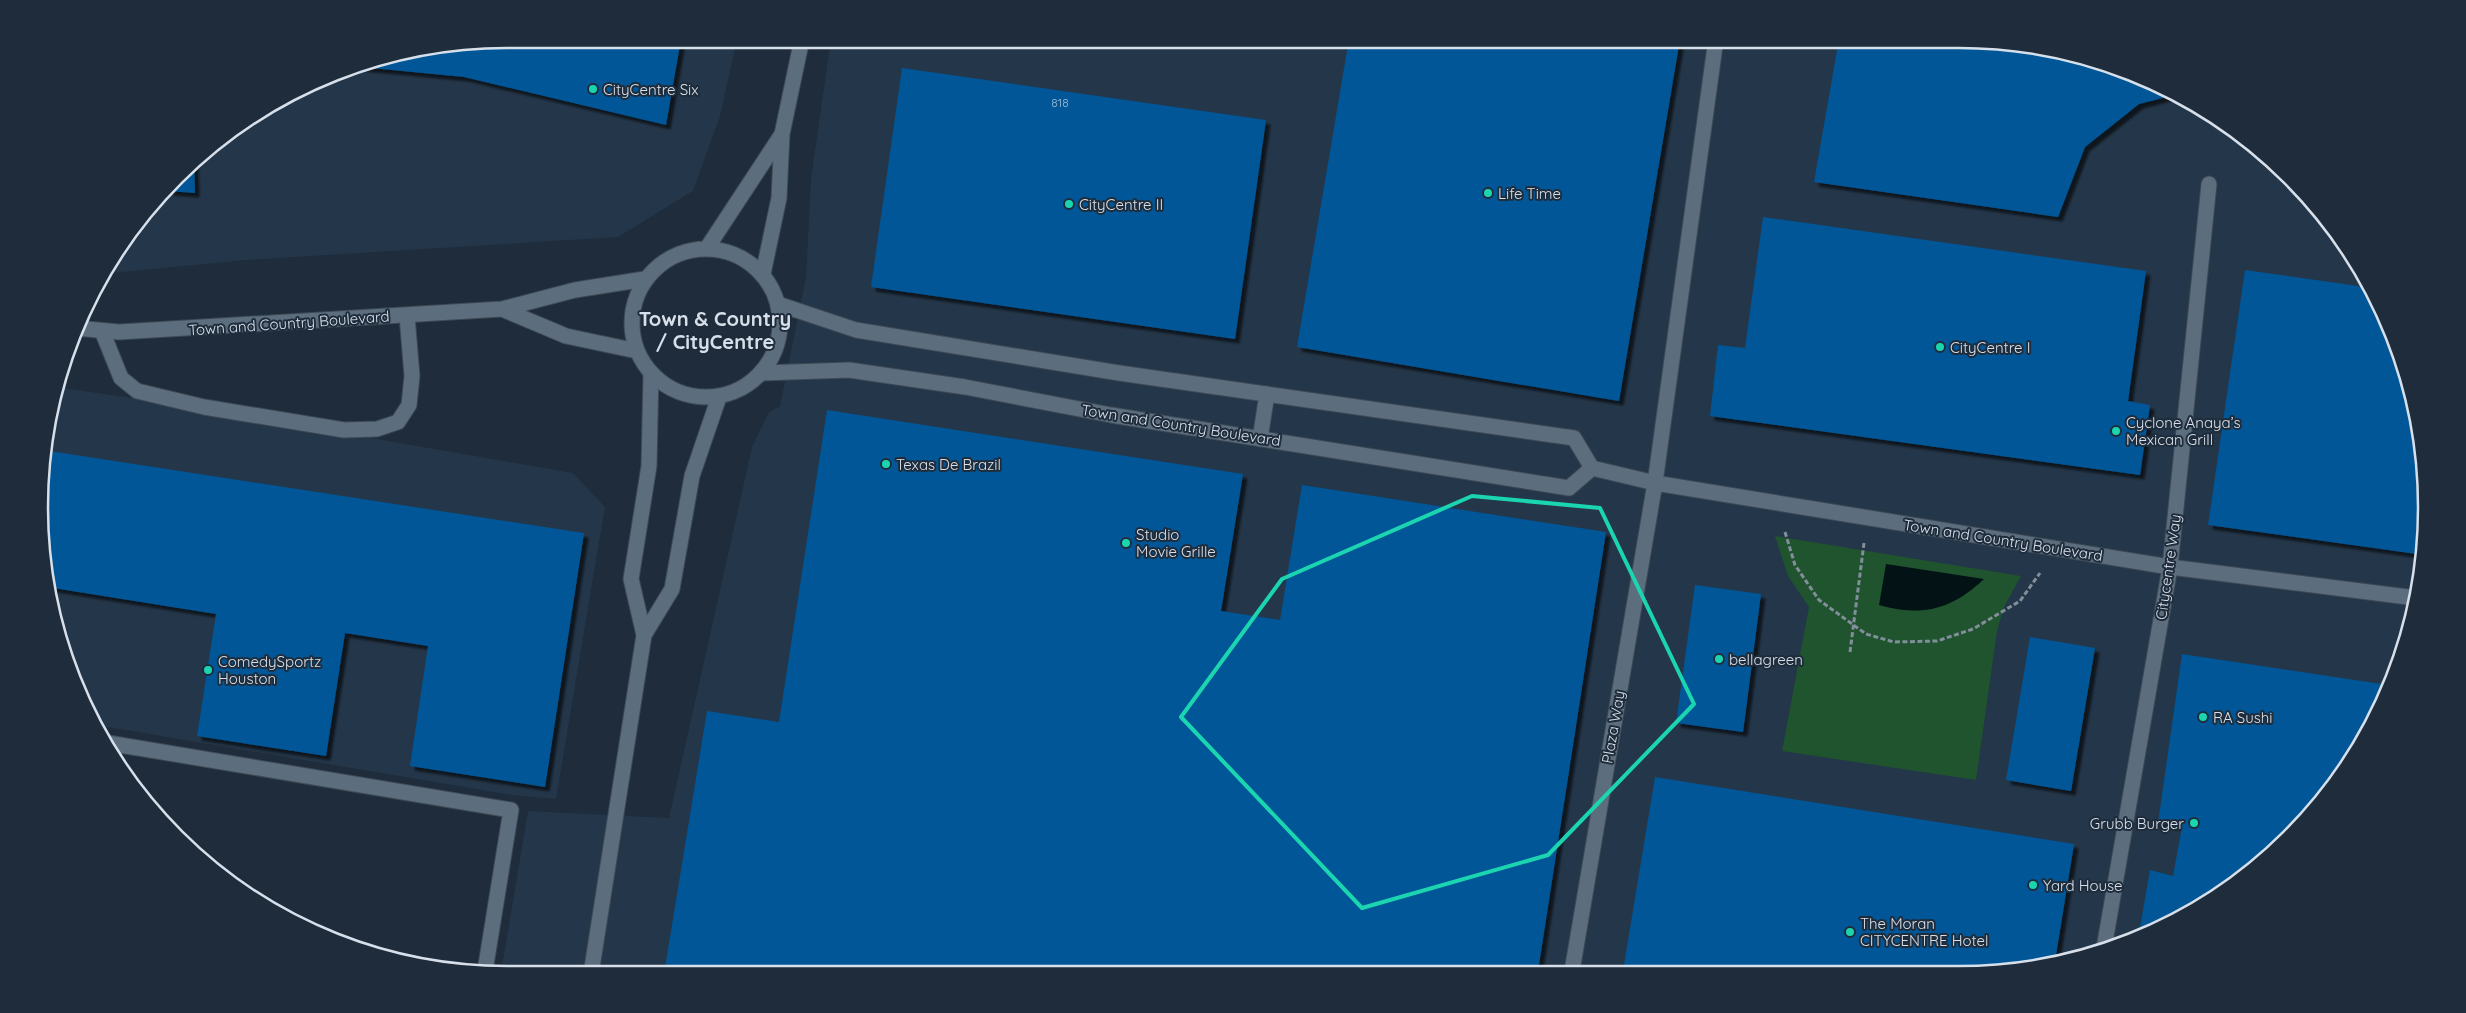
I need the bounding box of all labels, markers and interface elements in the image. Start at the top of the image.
place label: CityCentre Six [603,80,699,99]
marker: CityCentre Six [587,83,599,95]
house number: 818 [1051,95,1069,110]
place label: Life Time [1498,184,1561,203]
marker: Life Time [1482,187,1494,199]
place label: CityCentre II [1079,195,1163,214]
marker: CityCentre II [1063,198,1075,210]
street label: Town and Country Boulevard [188,306,390,340]
district label: Town & Country / CityCentre [639,306,791,354]
place label: CityCentre I [1950,338,2030,357]
marker: CityCentre I [1934,341,1946,353]
street label: Town and Country Boulevard [1080,400,1282,450]
place label: Cyclone Anaya’s Mexican Grill [2126,413,2241,449]
marker: Cyclone Anaya’s Mexican Grill [2110,425,2122,437]
place label: Texas De Brazil [896,455,1001,474]
marker: Texas De Brazil [880,458,892,470]
street label: Citycentre Way [2151,513,2185,621]
street label: Town and Country Boulevard [1902,515,2104,565]
place label: Studio Movie Grille [1136,525,1216,561]
marker: Studio Movie Grille [1120,537,1132,549]
place label: bellagreen [1729,650,1803,669]
place label: ComedySportz Houston [218,652,321,688]
marker: bellagreen [1713,653,1725,665]
marker: ComedySportz Houston [202,664,214,676]
street label: Plaza Way [1597,689,1629,765]
place label: RA Sushi [2213,708,2273,727]
marker: RA Sushi [2197,711,2209,723]
place label: Grubb Burger [2090,814,2184,833]
marker: Grubb Burger [2188,817,2200,829]
place label: Yard House [2043,876,2123,895]
marker: Yard House [2027,879,2039,891]
place label: The Moran CITYCENTRE Hotel [1860,914,1989,950]
marker: The Moran CITYCENTRE Hotel [1844,926,1856,938]

